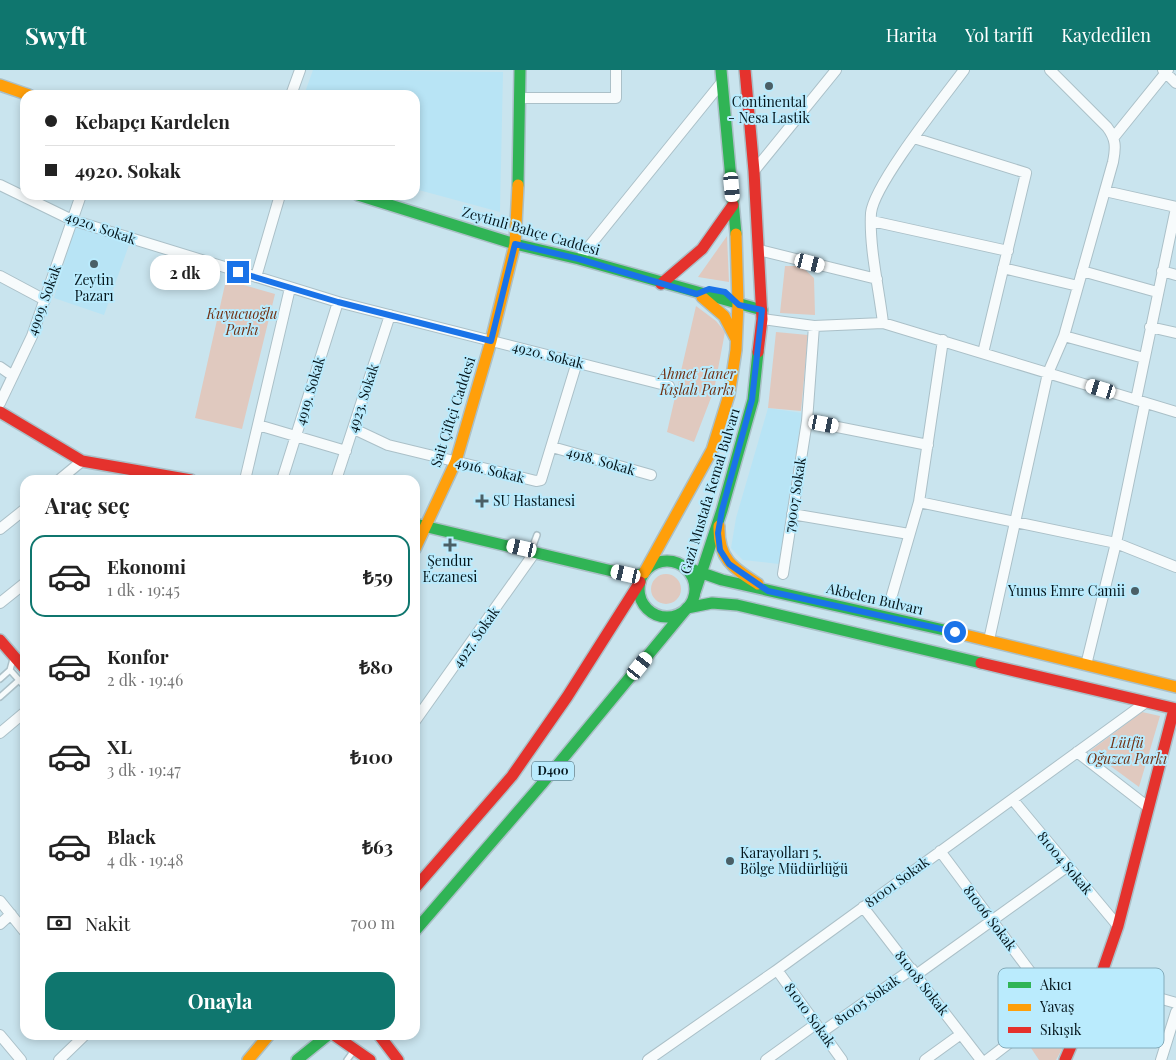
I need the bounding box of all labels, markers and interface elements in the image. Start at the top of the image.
text: Swyft [25,19,87,51]
text: Harita [886,23,937,47]
text: Yol tarifi [965,23,1033,47]
text: Kaydedilen [1061,23,1151,47]
marker: Continental - Nesa Lastik [763,80,775,92]
place label: Continental - Nesa Lastik [728,92,810,127]
text: Kebapçı Kardelen [75,108,230,134]
text: 4920. Sokak [75,157,181,183]
car [723,171,740,203]
street label: Zeytinli Bahçe Caddesi [460,202,602,259]
street label: 4920. Sokak [63,207,139,249]
car [793,252,826,274]
callout: 2 dk [150,254,220,290]
marker: Zeytin Pazarı [88,258,100,270]
route end [227,261,249,283]
street label: 4909. Sokak [22,262,65,338]
text: 2 dk [170,262,200,283]
place label: Zeytin Pazarı [74,270,114,305]
park label: Kuyucuoğlu Parkı [206,304,278,339]
street label: 4920. Sokak [510,336,586,373]
street label: 4919. Sokak [290,354,329,427]
street label: Sait Çiftçi Caddesi [426,354,479,469]
street label: 4923. Sokak [342,361,383,435]
park label: Ahmet Taner Kışlalı Parkı [657,364,736,399]
car [1084,377,1117,401]
street label: Gazi Mustafa Kemal Bulvarı [675,406,744,576]
car [807,414,840,434]
street label: 4918. Sokak [564,442,638,479]
street label: 4916. Sokak [453,452,527,487]
street label: 79007 Sokak [779,456,810,534]
text: Araç seç [45,490,130,520]
place label: SU Hastanesi [493,491,575,510]
marker: SU Hastanesi [475,494,489,508]
car [505,537,538,559]
marker: Şendur Eczanesi [444,539,456,551]
place label: Şendur Eczanesi [423,551,477,586]
text: Ekonomi [107,553,186,579]
icon: car [47,554,92,599]
text: ₺59 [363,563,393,589]
car [609,563,642,585]
street label: Akbelen Bulvarı [824,578,925,619]
text: 1 dk · 19:45 [107,579,180,600]
place label: Yunus Emre Camii [1007,581,1125,600]
marker: Yunus Emre Camii [1129,585,1141,597]
street label: 4927. Sokak [448,602,504,671]
route start [944,621,966,643]
text: Konfor [107,643,169,669]
icon: car [47,644,92,689]
car [624,650,655,682]
text: ₺80 [359,653,393,679]
text: 2 dk · 19:46 [107,669,183,690]
text: XL [107,733,132,759]
park label: Lütfü Oğuzca Parkı [1087,733,1167,768]
icon: car [47,734,92,779]
text: ₺100 [350,743,393,769]
text: 3 dk · 19:47 [107,759,181,780]
road number: D400 [532,761,574,780]
text: Black [107,823,156,849]
icon: car [47,824,92,869]
street label: 81004 Sokak [1033,827,1098,898]
text: ₺63 [362,833,393,859]
place label: Karayolları 5. Bölge Müdürlüğü [740,843,848,878]
text: 4 dk · 19:48 [107,849,184,870]
street label: 81001 Sokak [861,852,933,911]
marker: Karayolları 5. Bölge Müdürlüğü [724,855,736,867]
street label: 81006 Sokak [960,881,1021,955]
icon: cash [45,909,73,937]
text: Nakit [85,910,130,936]
text: 700 m [351,912,395,933]
street label: 81008 Sokak [891,946,954,1019]
legend [998,968,1164,1048]
street label: 81005 Sokak [830,970,903,1029]
button: Onayla [45,972,395,1030]
text: Akıcı [1039,975,1072,994]
street label: 81010 Sokak [781,979,840,1051]
text: Yavaş [1039,997,1074,1016]
text: Sıkışık [1040,1020,1082,1039]

